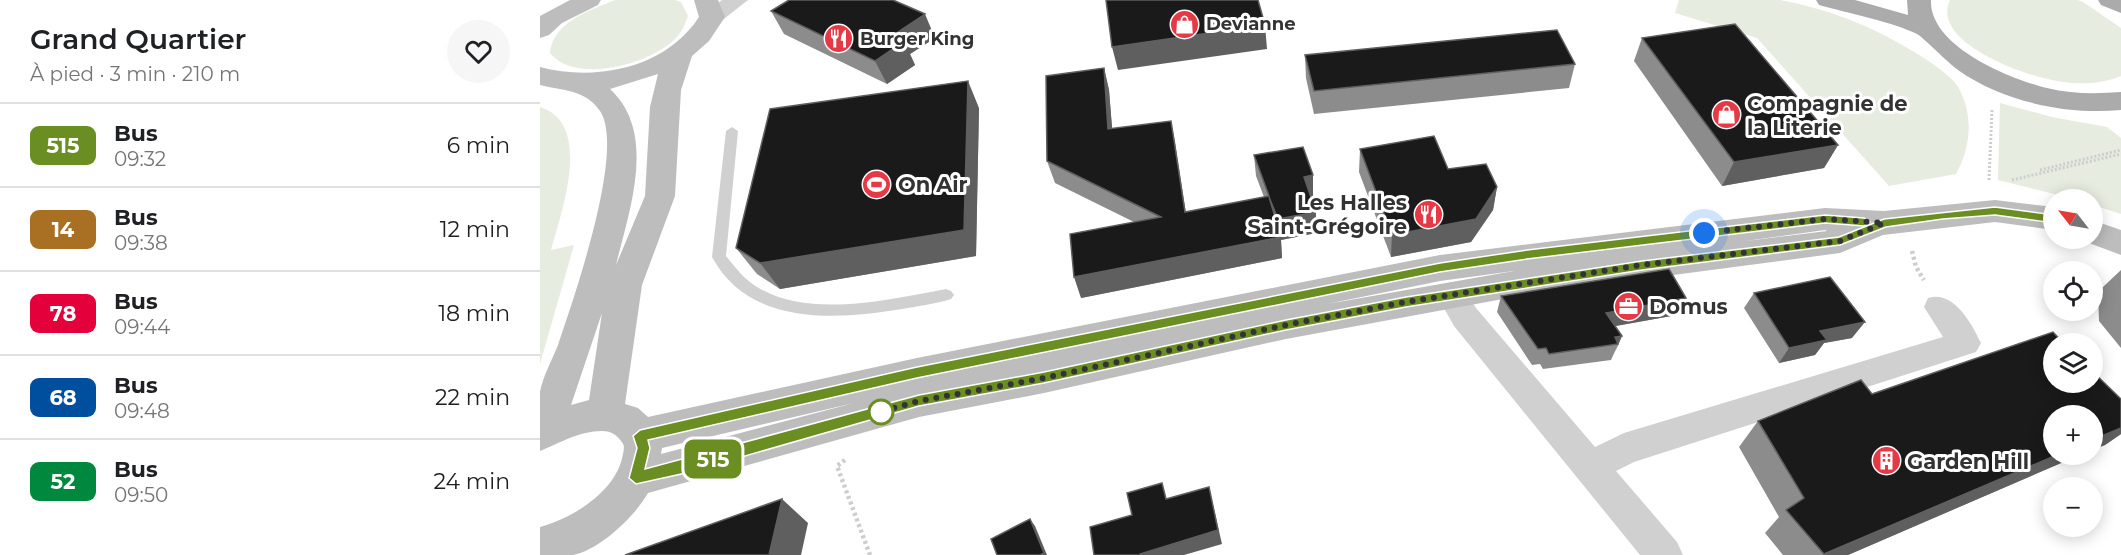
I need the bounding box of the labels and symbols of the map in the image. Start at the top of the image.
shop icon: Devianne [1169,8,1201,40]
place label: Devianne [1206,13,1296,35]
restaurant icon: Burger King [823,23,855,55]
place label: Burger King [860,28,974,50]
place label: Compagnie de la Literie [1747,91,1907,140]
shop icon: Compagnie de la Literie [1710,99,1742,131]
sports icon: On Air [861,168,893,200]
place label: On Air [898,172,968,197]
north arrow [2043,189,2103,249]
place label: Les Halles Saint-Grégoire [1247,190,1407,239]
restaurant icon: Les Halles Saint-Grégoire [1412,198,1444,230]
your location [1689,218,1719,248]
office icon: Domus [1612,290,1644,322]
place label: Domus [1649,294,1728,319]
unlabelled marker [868,399,894,425]
line badge: 515 [678,440,747,478]
building icon: Garden Hill [1870,445,1902,477]
place label: Garden Hill [1907,449,2029,474]

